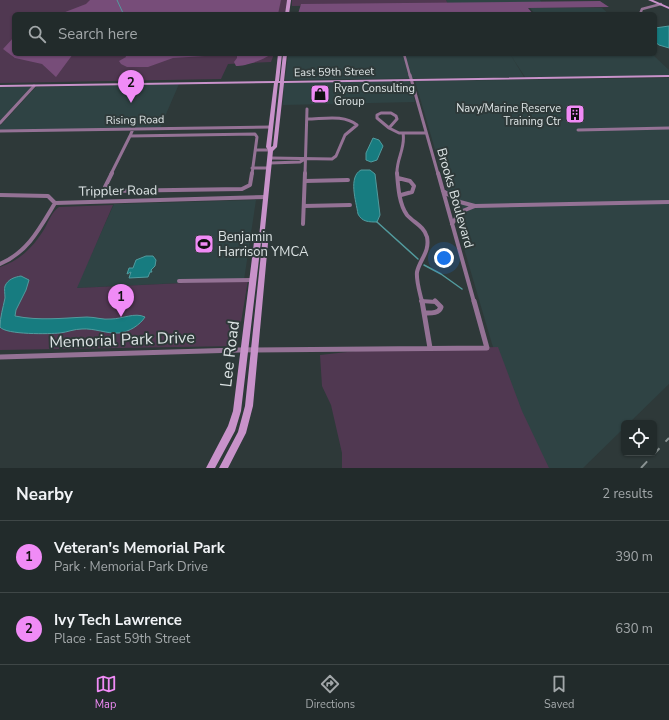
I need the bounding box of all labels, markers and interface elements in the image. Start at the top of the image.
search box [12,12,657,56]
icon: search [26,23,48,45]
text: Search here [58,24,138,44]
street label: East 59th Street [294,64,374,80]
pin: 2 [118,70,144,103]
place label: Ryan Consulting Group [334,81,415,109]
shop icon: Ryan Consulting Group [309,83,331,105]
place label: Navy/Marine Reserve Training Ctr [456,101,561,129]
building icon: Navy/Marine Reserve Training Ctr [564,103,586,125]
street label: Rising Road [105,112,165,128]
street label: Brooks Boulevard [432,146,478,250]
street label: Trippler Road [79,181,157,201]
place label: Benjamin Harrison YMCA [218,228,309,261]
sports icon: Benjamin Harrison YMCA [193,233,215,255]
your location [434,248,454,268]
pin: 1 [108,284,134,317]
street label: Lee Road [215,319,245,389]
street label: Memorial Park Drive [49,326,195,354]
map controls [621,420,657,456]
button: locate [621,420,657,456]
text: Nearby [16,483,73,506]
text: 2 results [602,485,653,503]
text: Veteran's Memorial Park [54,538,225,558]
text: 1 [25,548,33,566]
text: 390 m [615,548,653,566]
text: Park · Memorial Park Drive [54,558,208,576]
text: Ivy Tech Lawrence [54,610,182,630]
text: 2 [25,620,33,638]
text: 630 m [615,620,653,638]
text: Place · East 59th Street [54,630,190,648]
tab: Map [95,673,117,712]
tab: Directions [306,673,355,712]
tab: Saved [544,673,574,712]

